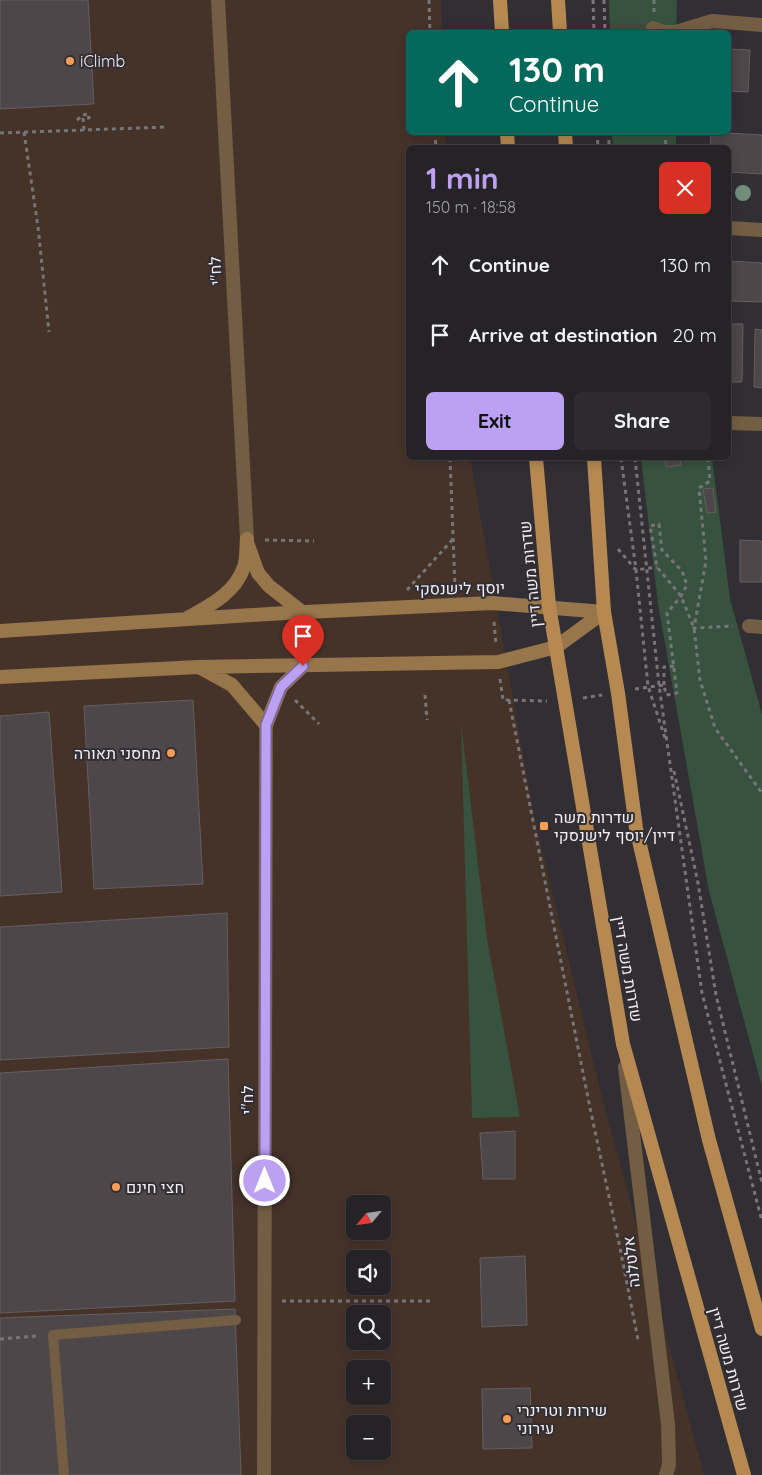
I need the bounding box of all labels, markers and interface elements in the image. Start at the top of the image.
text: 130 m [509,47,605,91]
icon: ahead [426,50,491,115]
place label: iClimb [80,51,125,71]
marker: iClimb [64,55,76,67]
text: Continue [509,90,599,118]
text: 1 min [426,159,499,197]
button: close [659,162,711,214]
text: 150 m · 18:58 [426,197,516,217]
icon: ahead [426,251,454,279]
text: Continue [469,253,550,277]
text: 130 m [660,253,711,277]
street label: לח"י [204,256,226,286]
icon: arrive [426,321,454,349]
text: Arrive at destination [469,323,658,347]
text: 20 m [673,323,717,347]
button: Exit [426,392,564,450]
button: Share [574,392,711,450]
street label: שדרות משה דיין [514,520,546,628]
street label: יוסף לישנסקי [415,577,505,599]
pin [282,615,324,666]
icon: arrive [289,622,317,650]
place label: מחסני תאורה [74,743,161,763]
marker: מחסני תאורה [165,747,177,759]
place label: שדרות משה דיין/יוסף לישנסקי [554,807,675,845]
marker: שדרות משה דיין/יוסף לישנסקי [538,820,550,832]
street label: שדרות משה דיין [609,914,647,1024]
street label: לח"י [237,1086,257,1114]
position arrow [238,1154,290,1206]
place label: חצי חינם [126,1177,184,1197]
marker: חצי חינם [110,1181,122,1193]
north arrow [346,1195,391,1240]
map controls [346,1195,391,1460]
street label: אלטלנה [618,1235,644,1289]
button: sound [346,1250,391,1295]
button: search [346,1305,391,1350]
street label: שדרות משה דיין [705,1305,753,1413]
button: + [346,1360,391,1405]
place label: שירות וטרינרי עירוני [517,1400,607,1438]
marker: שירות וטרינרי עירוני [501,1413,513,1425]
button: − [346,1415,391,1460]

